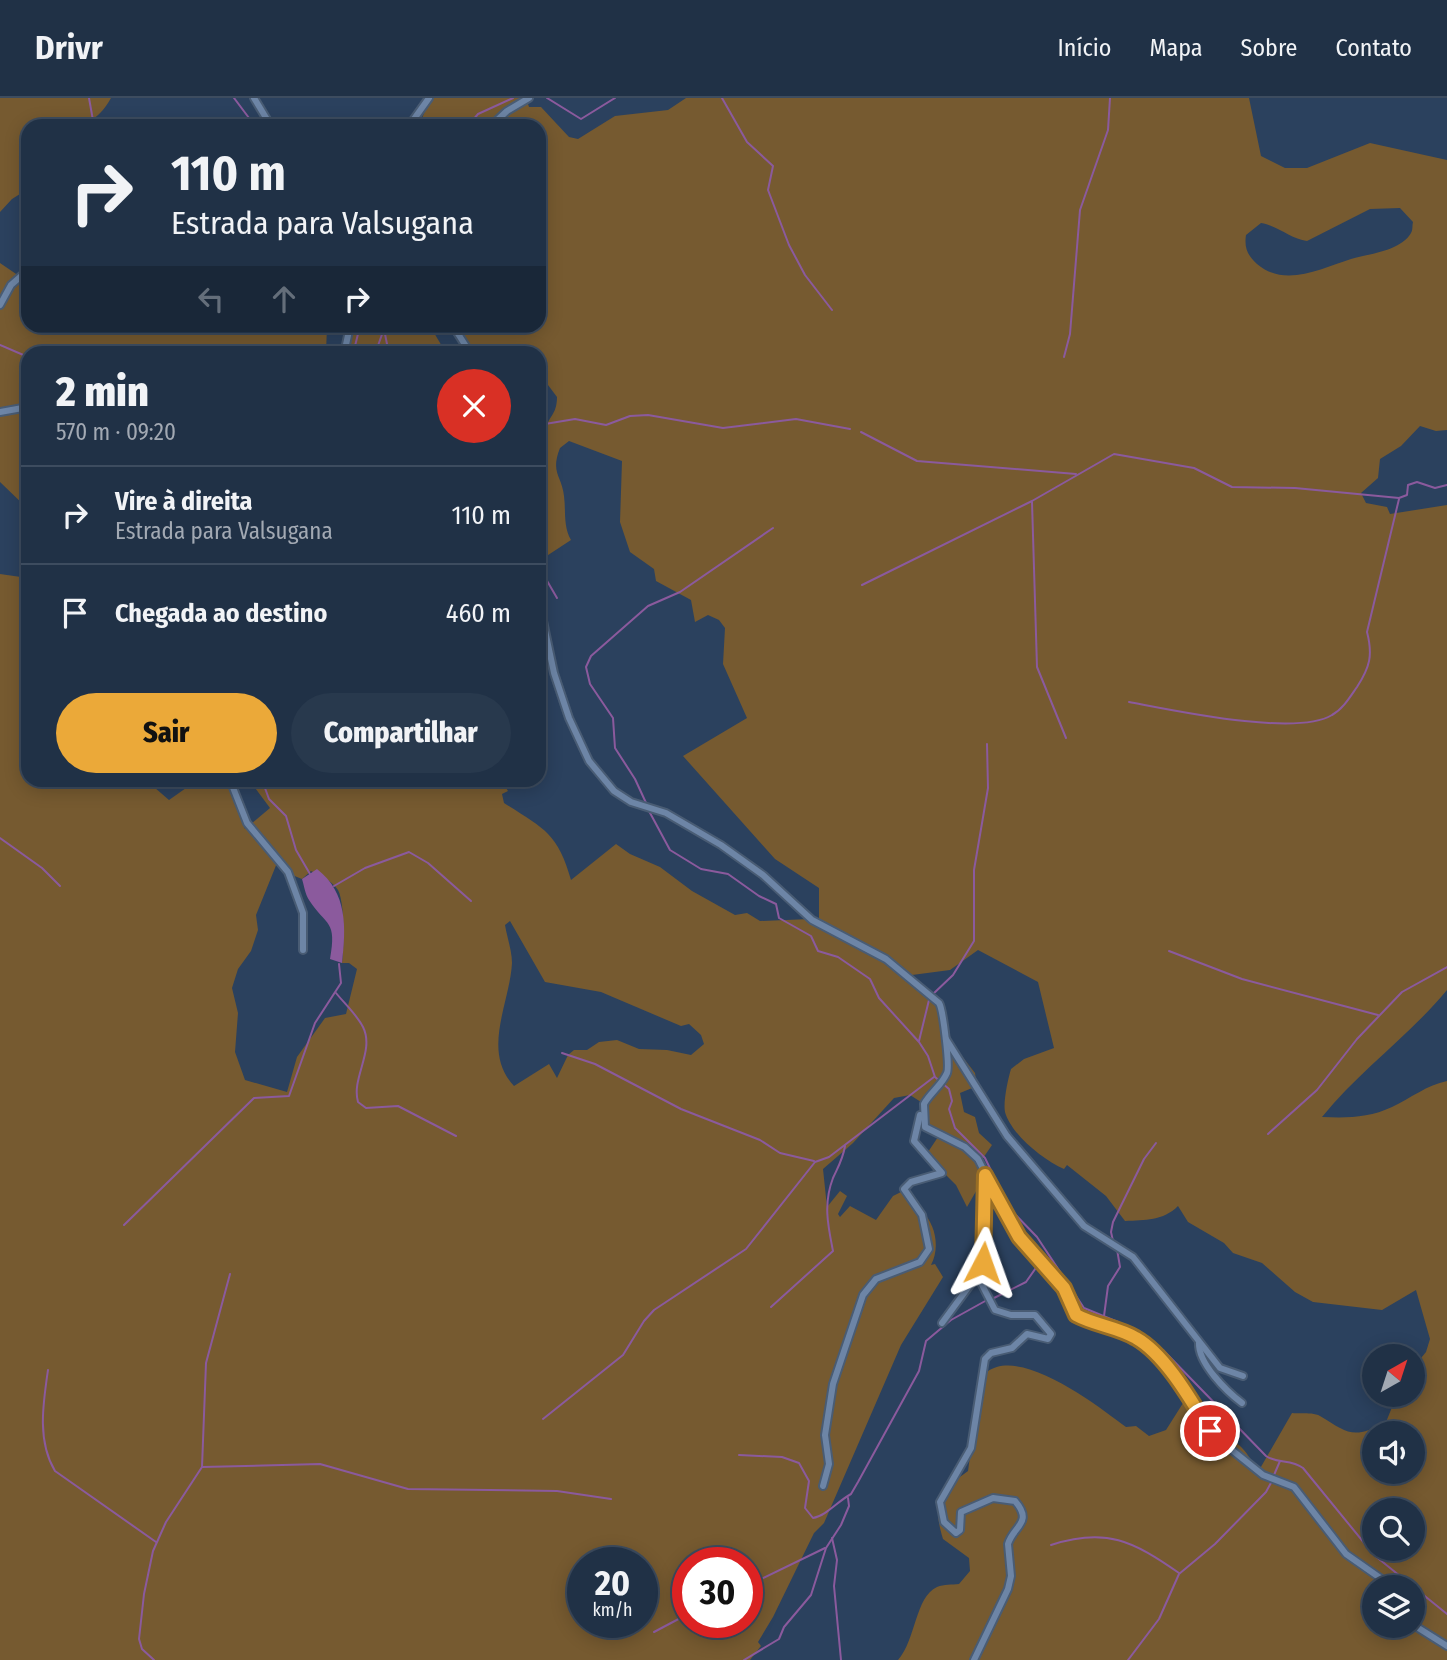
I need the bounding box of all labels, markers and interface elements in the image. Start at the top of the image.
text: Drivr [35,28,103,68]
text: Início [1058,34,1111,62]
text: Mapa [1149,34,1203,62]
text: Sobre [1241,34,1297,62]
text: Contato [1335,34,1412,62]
text: 110 m [171,144,286,203]
icon: right [56,147,147,238]
text: Estrada para Valsugana [171,204,474,242]
icon: left [192,280,230,318]
icon: ahead [265,280,303,318]
icon: right [338,280,376,318]
text: 2 min [56,367,149,417]
button: close [437,369,511,443]
text: 570 m · 09:20 [56,418,176,446]
text: Vire à direita [115,486,253,517]
icon: right [56,496,94,534]
text: 110 m [451,500,511,531]
text: Estrada para Valsugana [115,517,333,545]
icon: arrive [56,594,94,632]
text: Chegada ao destino [115,598,327,629]
text: 460 m [446,598,511,629]
button: Sair [56,693,277,773]
button: Compartilhar [291,693,511,773]
position arrow [946,1226,1020,1300]
north arrow [1362,1344,1424,1407]
map controls [1362,1344,1425,1638]
pin [1180,1401,1240,1461]
icon: arrive [1191,1412,1229,1450]
button: sound [1362,1421,1425,1484]
button: search [1362,1498,1425,1561]
speed limit sign: 30 [672,1547,763,1638]
text: 20 [595,1562,630,1604]
button: layers [1362,1575,1425,1638]
text: km/h [592,1599,633,1621]

